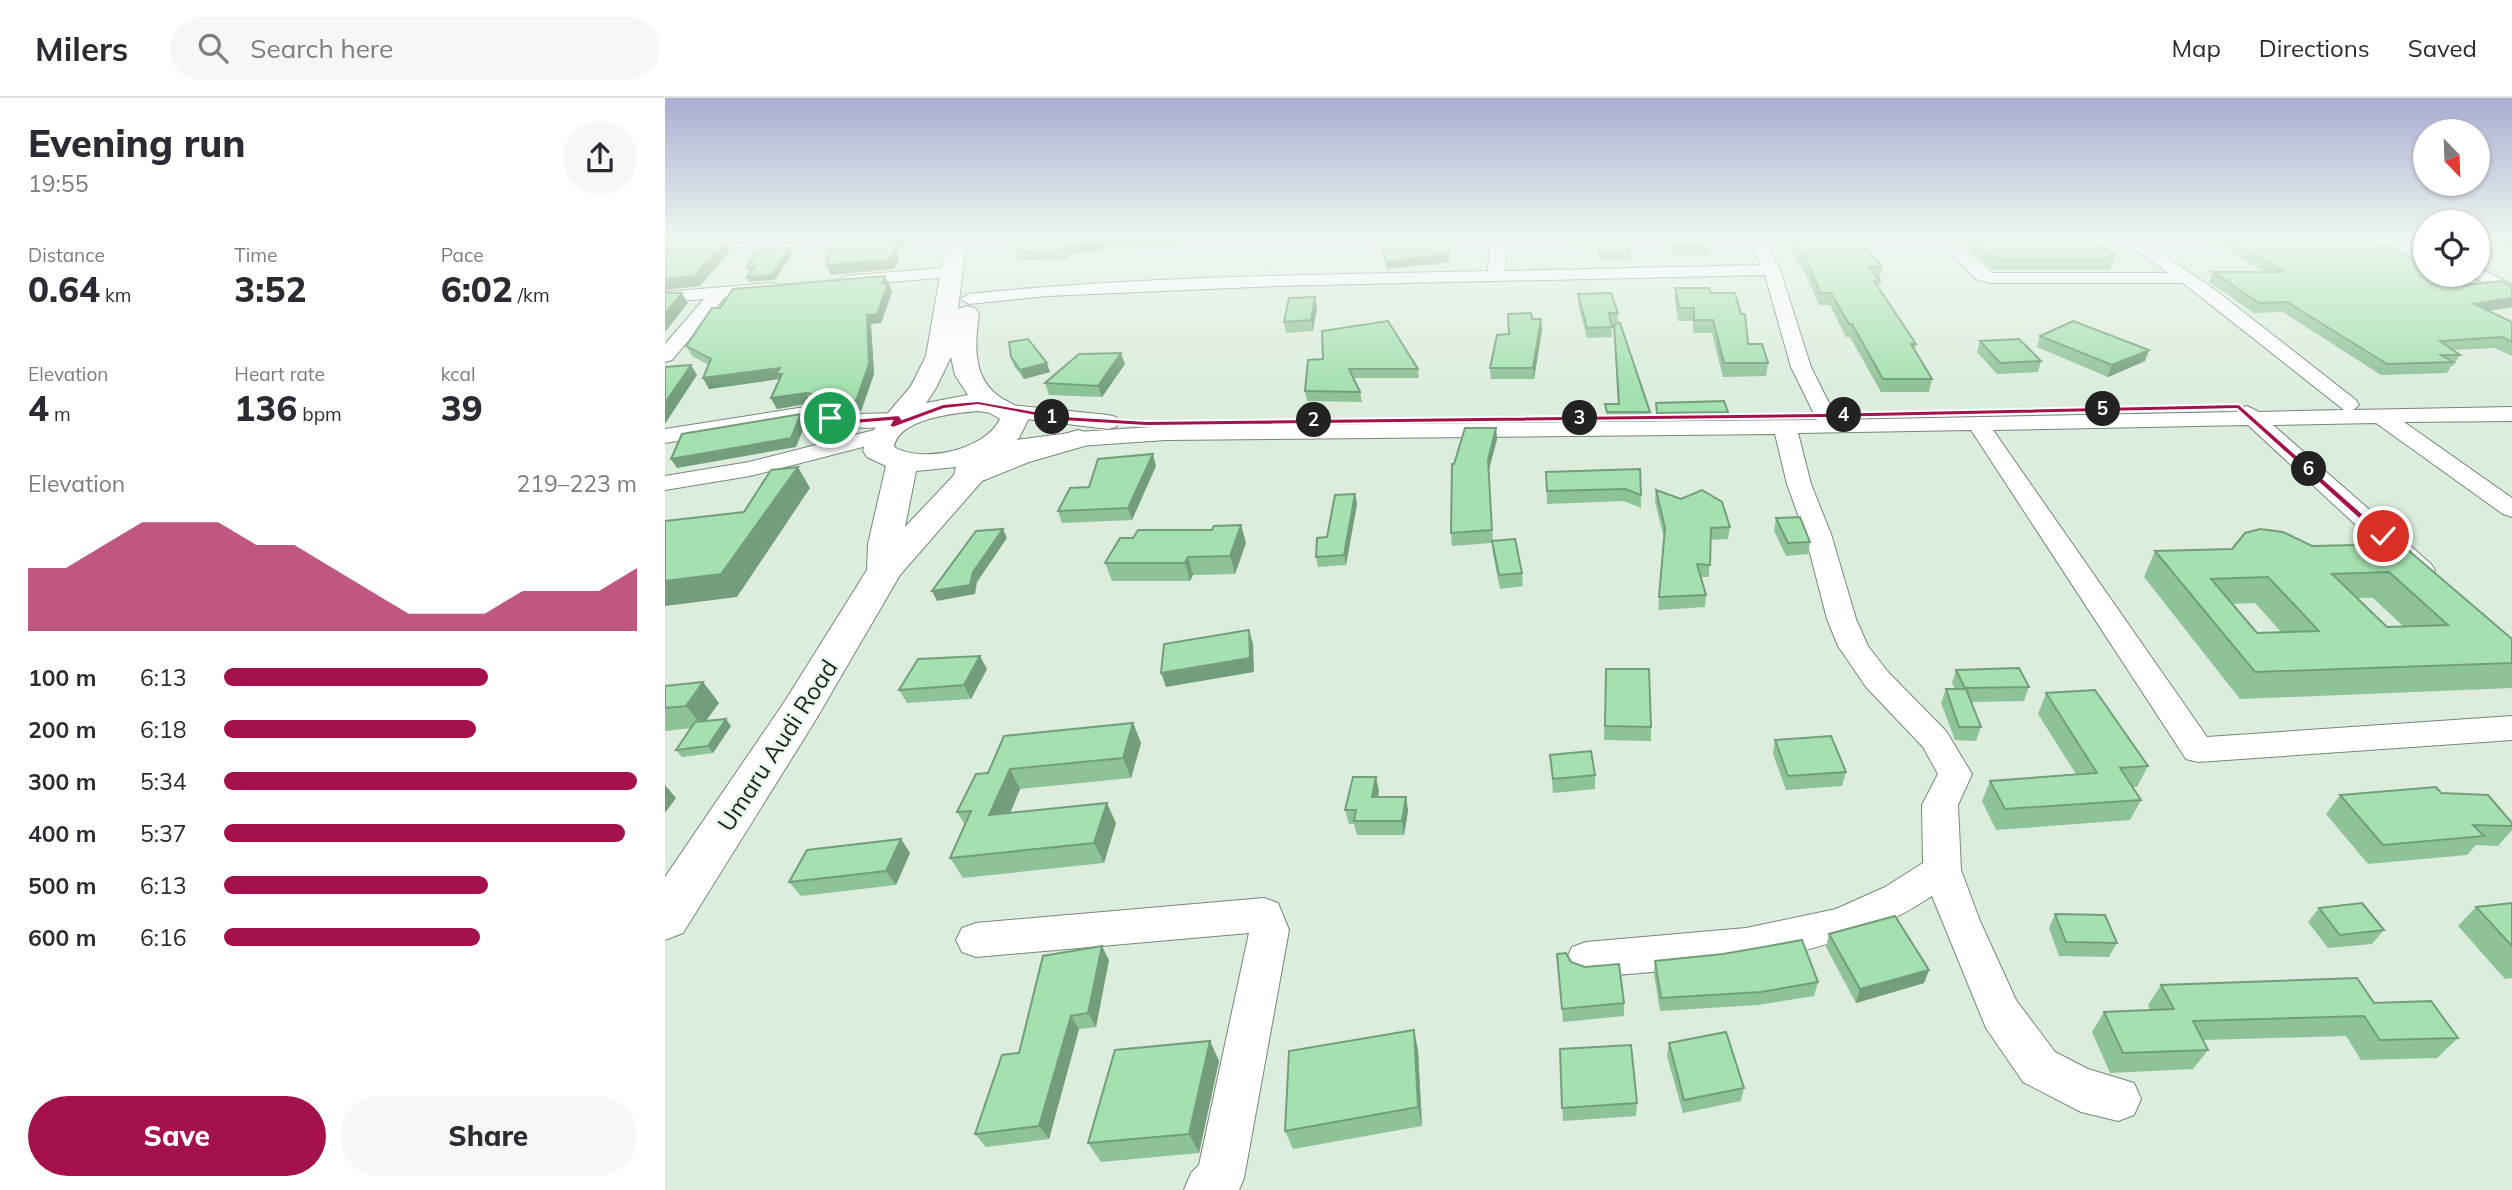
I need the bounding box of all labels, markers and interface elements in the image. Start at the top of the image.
search box [170,17,660,80]
text: Milers [35,28,128,69]
icon: search [194,29,232,67]
text: Search here [250,32,393,65]
text: Map [2171,33,2221,63]
text: Directions [2259,33,2370,63]
text: Saved [2408,33,2477,63]
text: Evening run [28,119,246,167]
north arrow [2413,119,2490,196]
map controls [2413,119,2490,287]
button: share [563,121,637,195]
text: 19:55 [28,169,88,198]
button: locate [2413,210,2490,287]
text: Distance [28,243,105,267]
text: Time [234,243,277,267]
text: Pace [441,243,484,267]
text: 0.64 [28,267,100,311]
text: 3:52 [234,267,306,311]
text: 6:02 [441,267,513,311]
text: km [100,283,132,307]
text: /km [513,283,550,307]
text: Elevation [28,362,108,386]
text: Heart rate [234,362,325,386]
text: kcal [441,362,475,386]
text: 4 [28,386,49,430]
text: 136 [234,386,297,430]
text: 39 [441,386,483,430]
pin [800,388,860,448]
pin: 5 [2085,392,2121,426]
text: 5 [2097,396,2108,420]
pin: 4 [1827,398,1861,432]
icon: arrive [811,399,849,437]
pin: 1 [1035,400,1069,434]
pin: 3 [1563,400,1597,436]
text: m [49,402,71,426]
text: bpm [297,402,342,426]
pin: 2 [1297,402,1331,438]
text: 4 [1838,402,1849,426]
text: 1 [1046,404,1057,428]
text: 3 [1574,405,1585,429]
text: 2 [1308,407,1319,431]
pin: 6 [2291,452,2327,486]
text: 6 [2303,456,2314,480]
text: Elevation [28,469,125,498]
text: 219–223 m [516,469,637,498]
pin [2353,506,2413,566]
icon: check [2364,517,2402,555]
street label: Umaru Audi Road [710,654,844,836]
text: 100 m [28,663,96,692]
text: 6:13 [140,663,187,692]
text: 200 m [28,715,96,744]
text: 6:18 [140,715,187,744]
text: 300 m [28,767,96,796]
text: 5:34 [140,767,187,796]
text: 400 m [28,819,96,848]
text: 5:37 [140,819,187,848]
text: 500 m [28,871,96,900]
text: 6:13 [140,871,187,900]
text: 600 m [28,923,96,952]
text: 6:16 [140,923,187,952]
button: Save [28,1096,326,1176]
button: Share [340,1096,637,1176]

